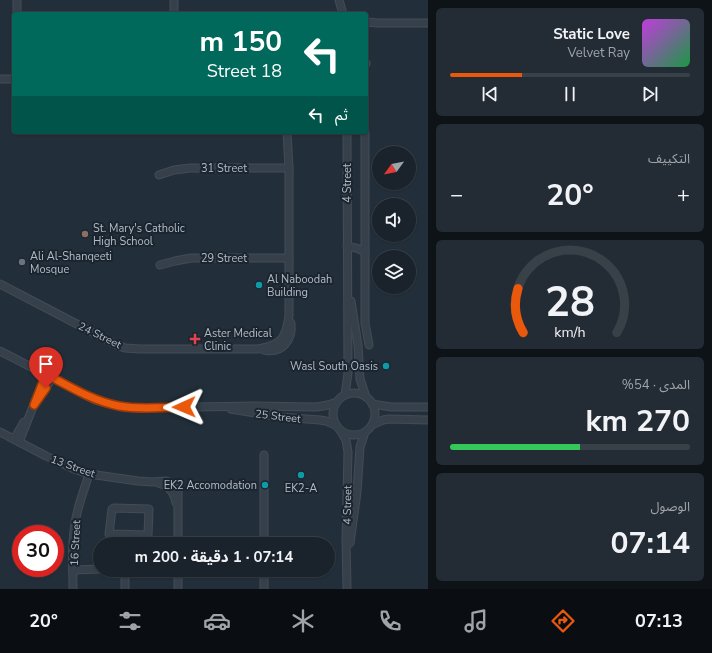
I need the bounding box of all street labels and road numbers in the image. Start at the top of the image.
street label: 31 Street [201,161,247,176]
street label: 4 Street [340,163,355,203]
street label: 29 Street [201,251,247,266]
street label: 24 Street [76,319,124,352]
street label: 25 Street [254,406,302,427]
street label: 13 Street [49,452,97,481]
street label: 4 Street [340,485,355,525]
street label: 16 Street [67,520,84,566]

